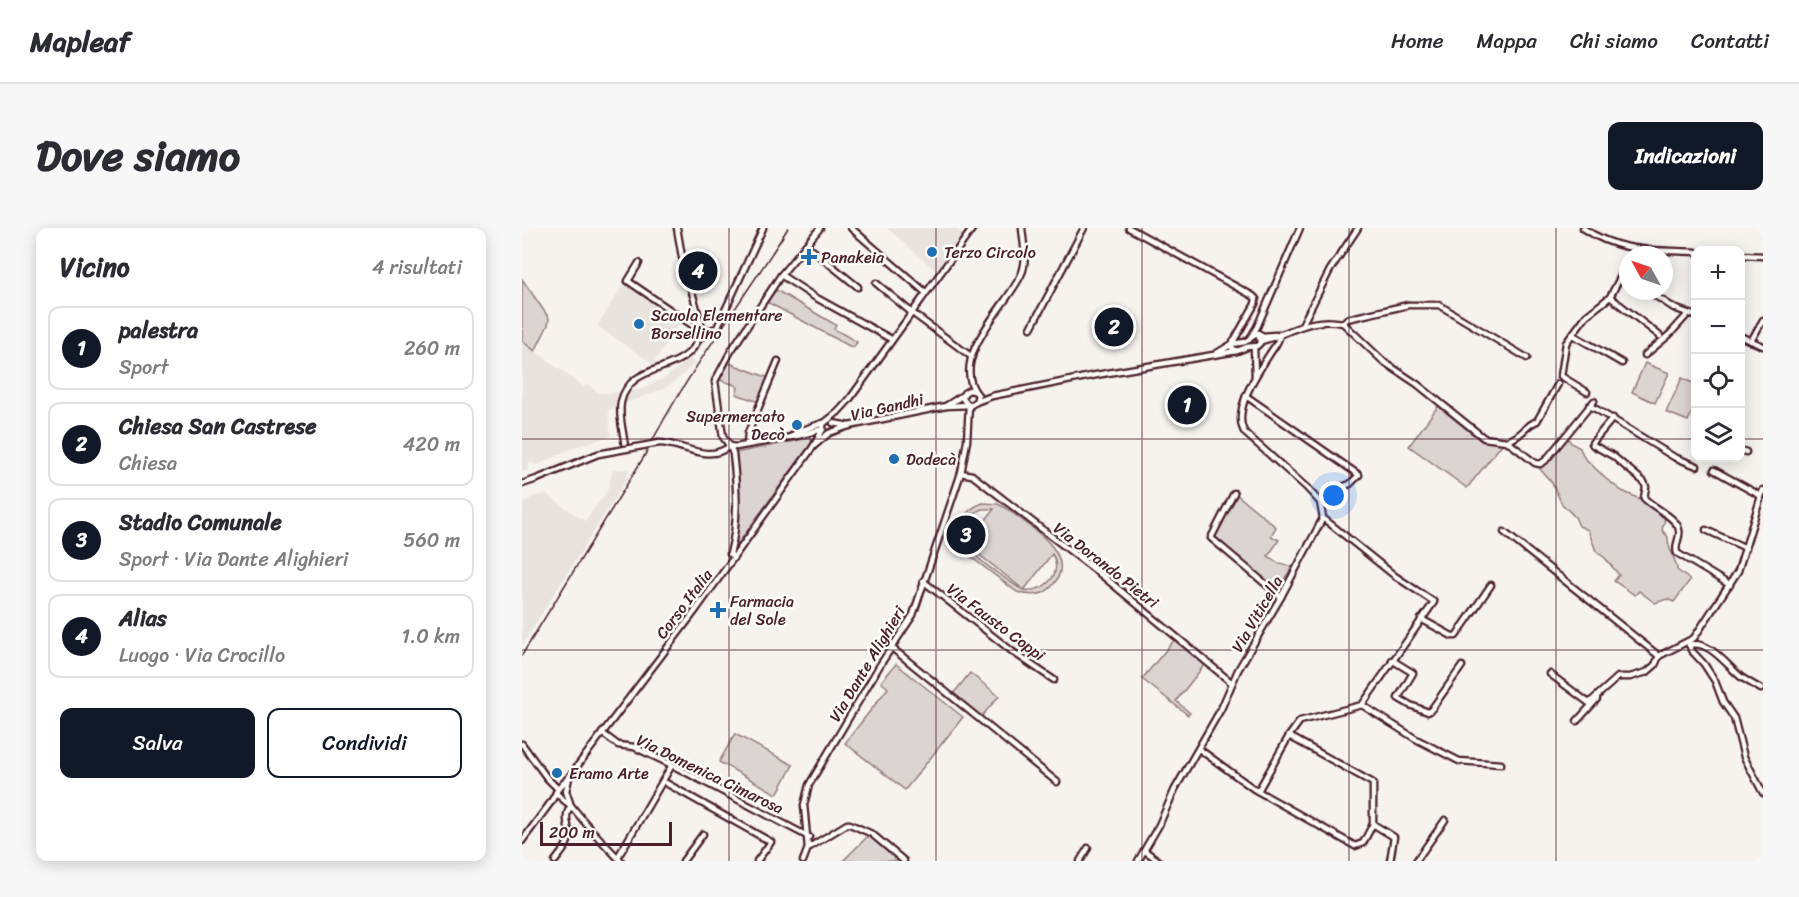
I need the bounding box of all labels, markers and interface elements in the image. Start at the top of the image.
text: Mapleaf [30,17,130,66]
text: Home [1391,22,1443,60]
text: Mappa [1476,22,1537,60]
text: Chi siamo [1570,22,1658,60]
text: Contatti [1691,22,1769,60]
text: Dove siamo [36,119,240,193]
button: Indicazioni [1608,122,1763,190]
place label: Terzo Circolo [944,238,1036,267]
place label: Panakeia [821,243,885,272]
text: Vicino [60,244,130,290]
marker: Terzo Circolo [925,245,939,259]
north arrow [1619,246,1673,300]
map controls [1691,246,1745,462]
button: + [1691,246,1745,300]
pin: 4 [678,248,717,294]
text: 4 risultati [372,250,462,285]
marker: Panakeia [802,250,816,264]
button: − [1691,300,1745,354]
place label: Scuola Elementare Borsellino [651,301,783,348]
pin: 2 [1094,304,1134,350]
text: palestra [119,311,198,350]
marker: Scuola Elementare Borsellino [632,317,646,331]
text: 1 [77,331,86,366]
text: 260 m [404,331,460,366]
text: Sport [119,350,169,385]
button: locate [1691,354,1745,408]
pin: 1 [1168,382,1206,428]
street label: Via Gandhi [848,384,927,429]
place label: Supermercato Decò [686,402,785,449]
text: Chiesa San Castrese [119,407,317,446]
button: layers [1691,408,1745,462]
marker: Supermercato Decò [790,418,804,432]
text: 2 [76,427,87,462]
text: 420 m [403,427,460,462]
place label: Dodecà [906,445,956,474]
text: Chiesa [119,446,177,481]
marker: Dodecà [887,452,901,466]
your location [1319,481,1348,510]
text: Stadio Comunale [119,503,282,542]
pin: 3 [946,512,986,558]
street label: Via Dorando Pietri [1047,514,1166,616]
text: 3 [76,523,87,558]
text: 560 m [403,523,460,558]
text: Sport · Via Dante Alighieri [119,542,348,577]
street label: Corso Italia [648,562,721,646]
street label: Via Viticella [1223,570,1291,658]
street label: Via Fausto Coppi [940,575,1052,669]
place label: Farmacia del Sole [730,587,794,634]
text: Alias [119,599,167,638]
street label: Via Dante Alighieri [821,600,914,728]
marker: Farmacia del Sole [711,603,725,617]
text: 4 [75,619,88,654]
text: 1.0 km [402,619,460,654]
text: Luogo · Via Crocillo [119,638,285,673]
button: Salva [60,708,255,778]
button: Condividi [267,708,462,778]
street label: Via Domenica Cimarosa [631,726,789,822]
place label: Eramo Arte [569,759,649,788]
marker: Eramo Arte [550,766,564,780]
text: 200 m [549,818,595,847]
scale bar [540,819,672,846]

